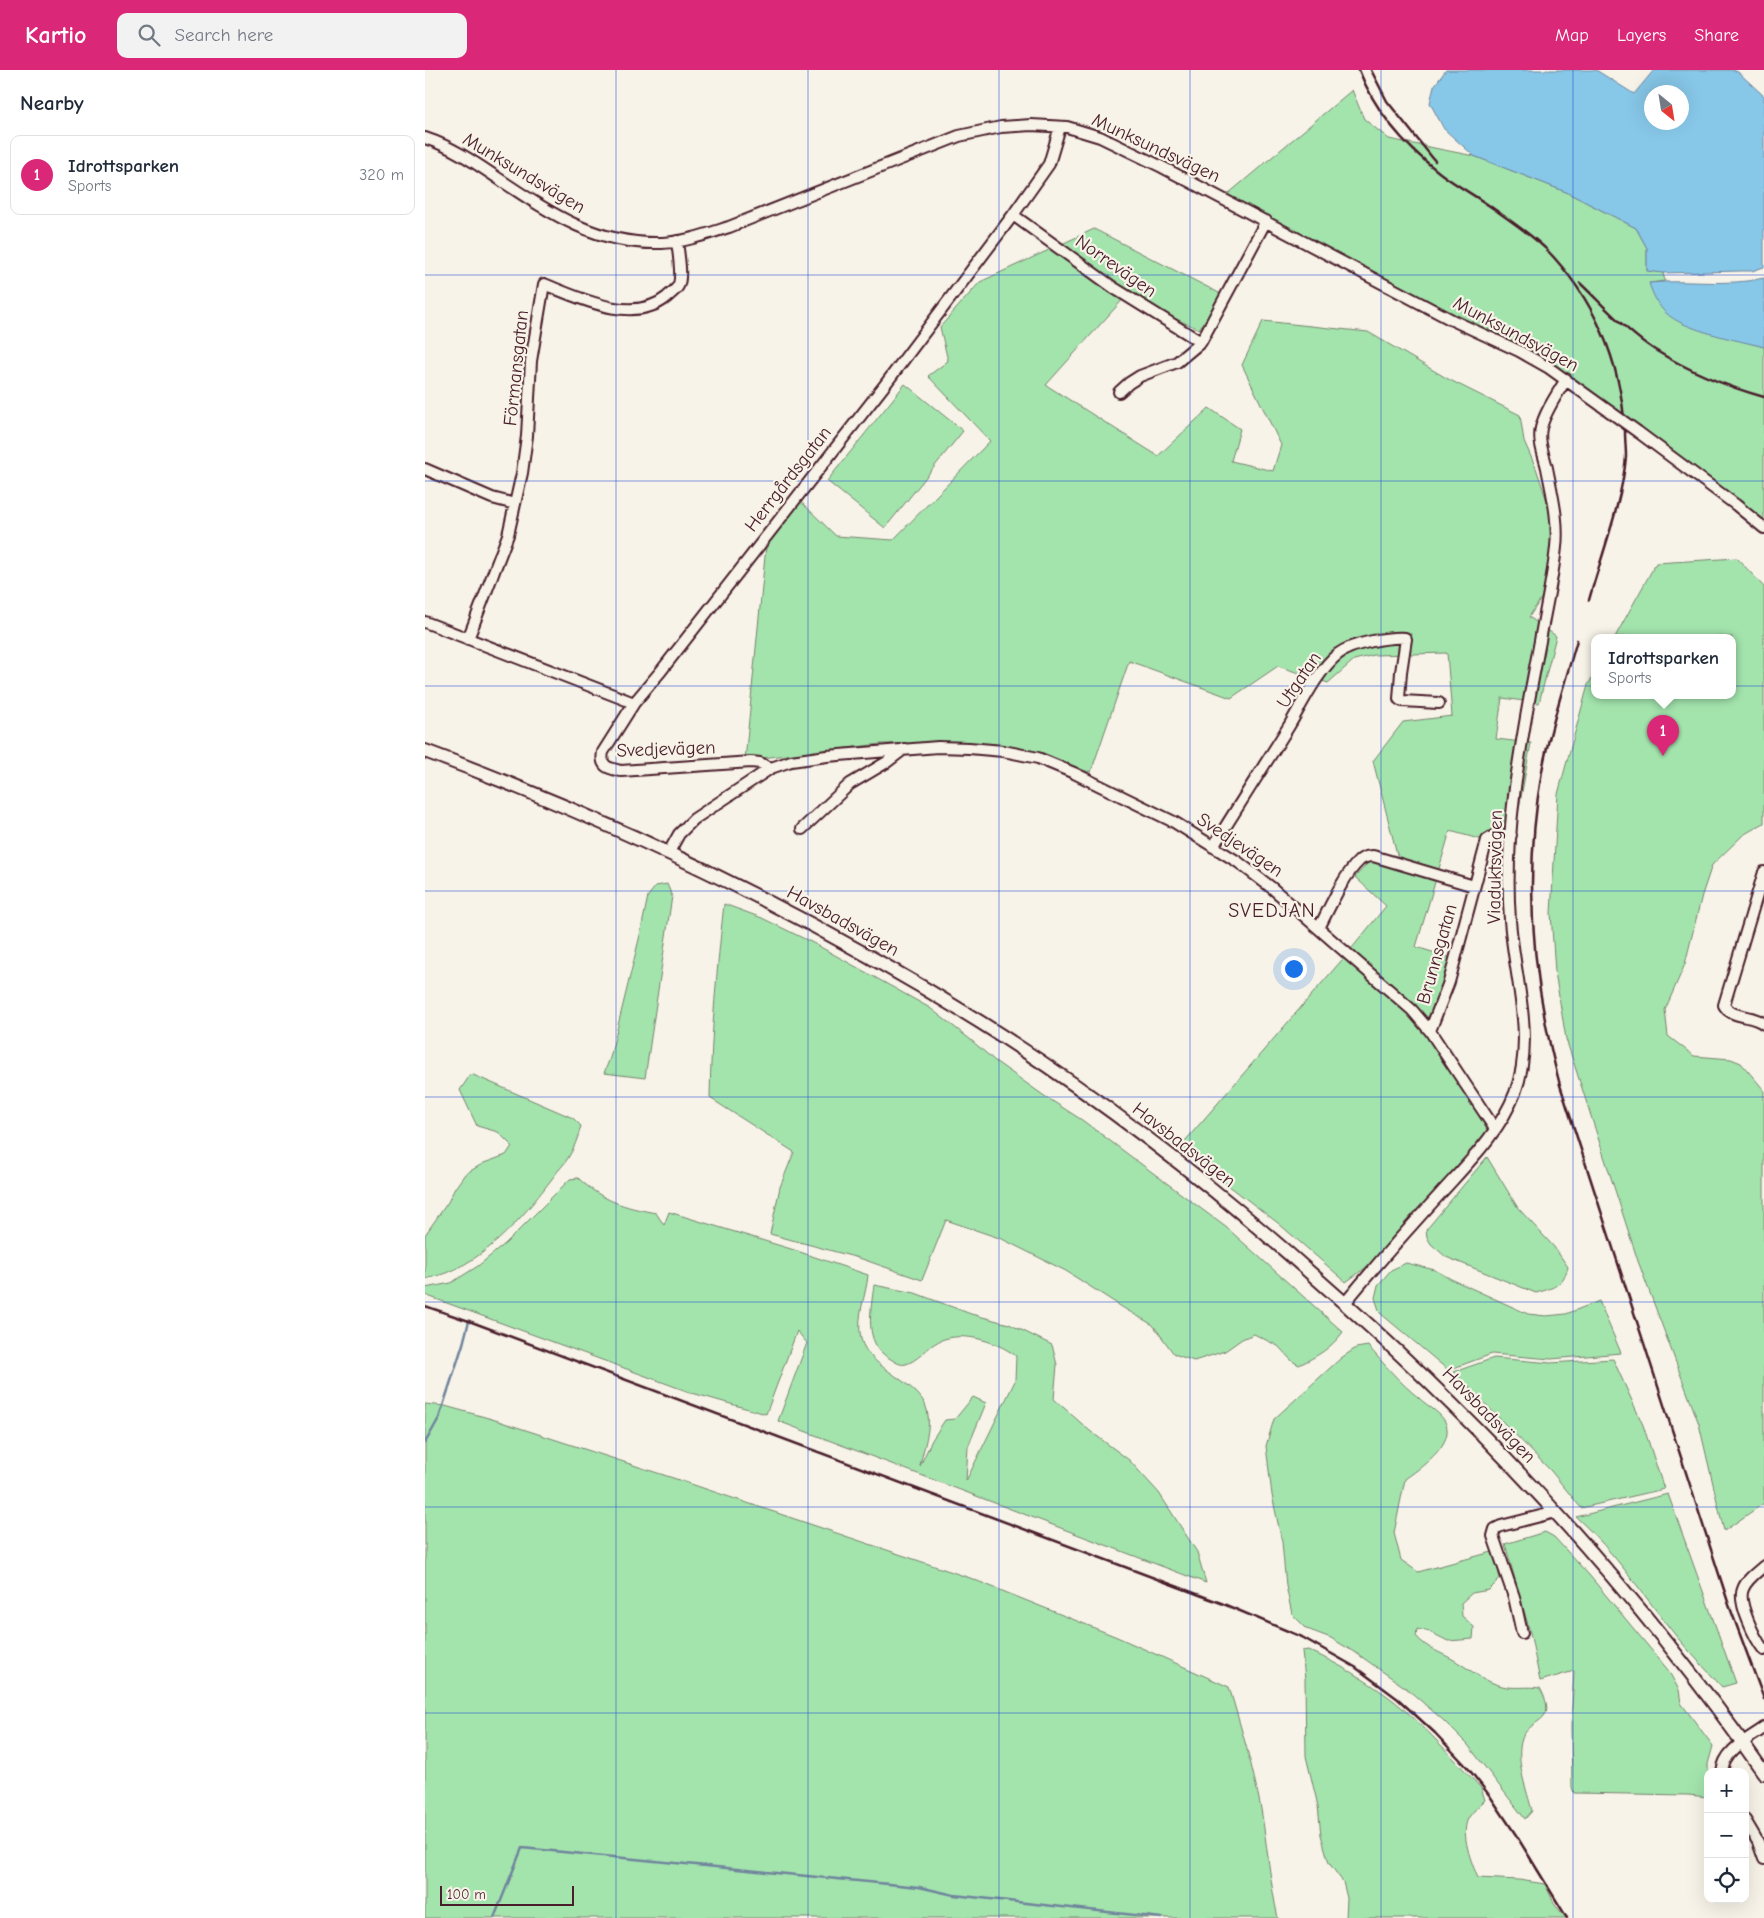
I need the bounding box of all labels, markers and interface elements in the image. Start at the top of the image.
search box [117,13,467,58]
text: Kartio [25,21,87,49]
icon: search [135,21,163,49]
text: Search here [175,24,273,46]
text: Map [1555,25,1589,46]
text: Layers [1617,25,1666,46]
text: Share [1694,25,1739,46]
north arrow [1644,85,1689,130]
text: Nearby [20,91,84,115]
street label: Munksundsvägen [1088,109,1224,187]
street label: Munksundsvägen [459,128,589,218]
text: Idrottsparken [68,155,179,177]
text: 1 [34,166,40,184]
text: 320 m [359,166,404,184]
text: Sports [68,177,111,195]
street label: Norrevägen [1071,230,1161,302]
street label: Munksundsvägen [1450,292,1582,376]
street label: Förmansgatan [499,309,533,427]
street label: Herrgårdsgatan [740,422,836,536]
popup [1591,634,1736,699]
text: Idrottsparken [1608,647,1719,669]
street label: Utgatan [1272,648,1326,712]
text: Sports [1608,669,1651,687]
pin: 1 [1647,715,1679,756]
street label: Svedjevägen [616,736,716,762]
street label: Svedjevägen [1193,808,1287,882]
street label: Viaduktsvägen [1483,810,1507,924]
street label: Havsbadsvägen [783,881,903,961]
district label: SVEDJAN [1228,899,1316,922]
street label: Brunnsgatan [1412,901,1462,1007]
your location [1281,956,1307,982]
street label: Havsbadsvägen [1128,1098,1240,1192]
street label: Havsbadsvägen [1438,1362,1540,1468]
map controls [1704,1768,1749,1903]
button: + [1704,1768,1749,1813]
button: − [1704,1813,1749,1858]
button: locate [1704,1858,1749,1903]
scale bar [440,1883,574,1906]
text: 100 m [447,1886,486,1903]

